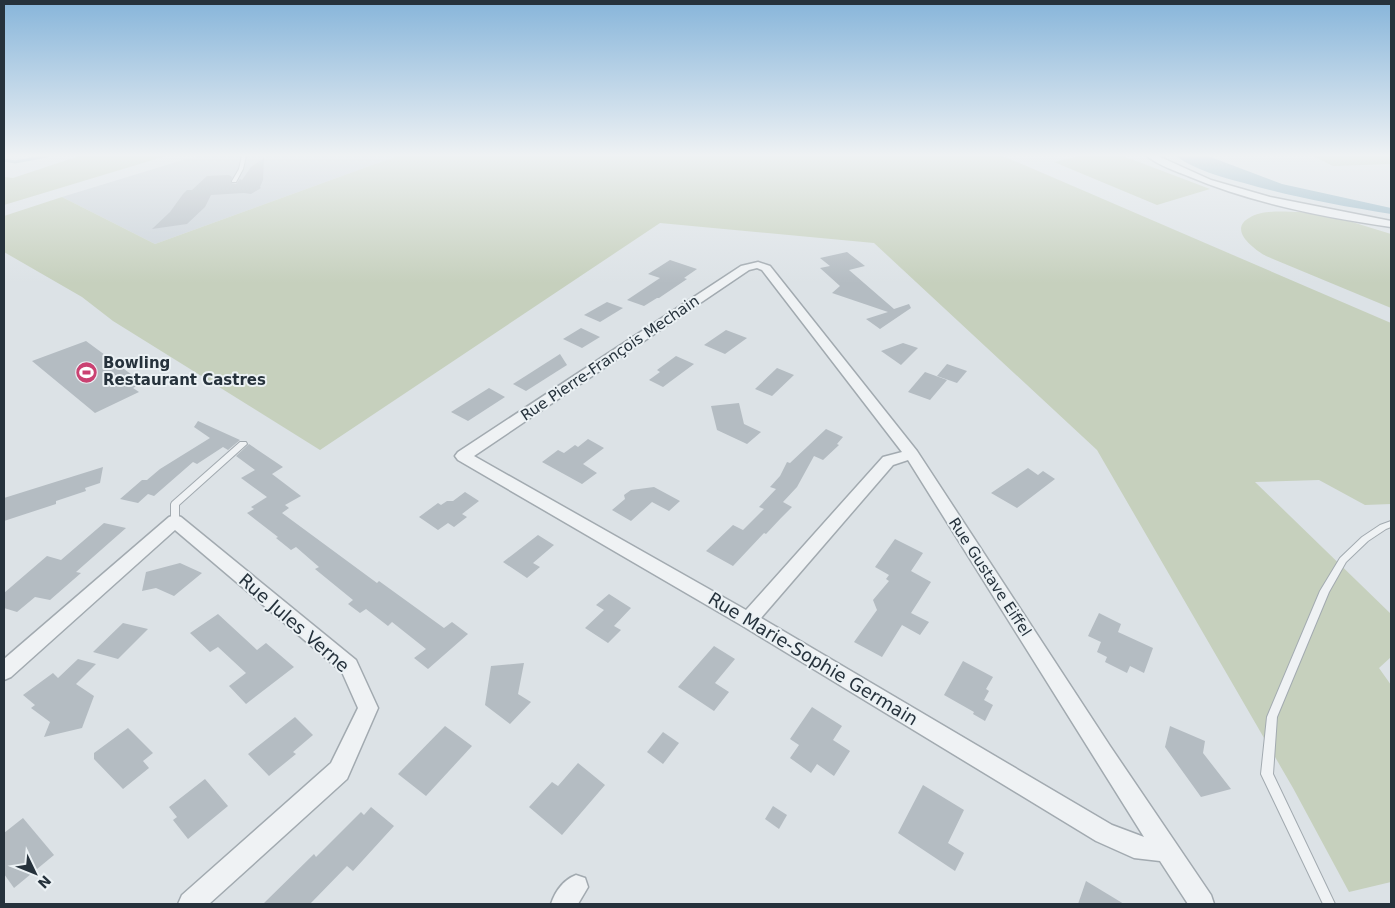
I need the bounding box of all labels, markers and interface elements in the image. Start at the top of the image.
street label: Rue Pierre-François Mechain [517,292,703,424]
place label: Bowling Restaurant Castres [103,354,266,389]
sports icon: Bowling Restaurant Castres [75,360,99,384]
street label: Rue Gustave Eiffel [945,514,1035,640]
street label: Rue Jules Verne [235,569,354,676]
street label: Rue Marie-Sophie Germain [705,588,922,730]
north arrow [10,848,60,898]
text: N [35,872,54,892]

